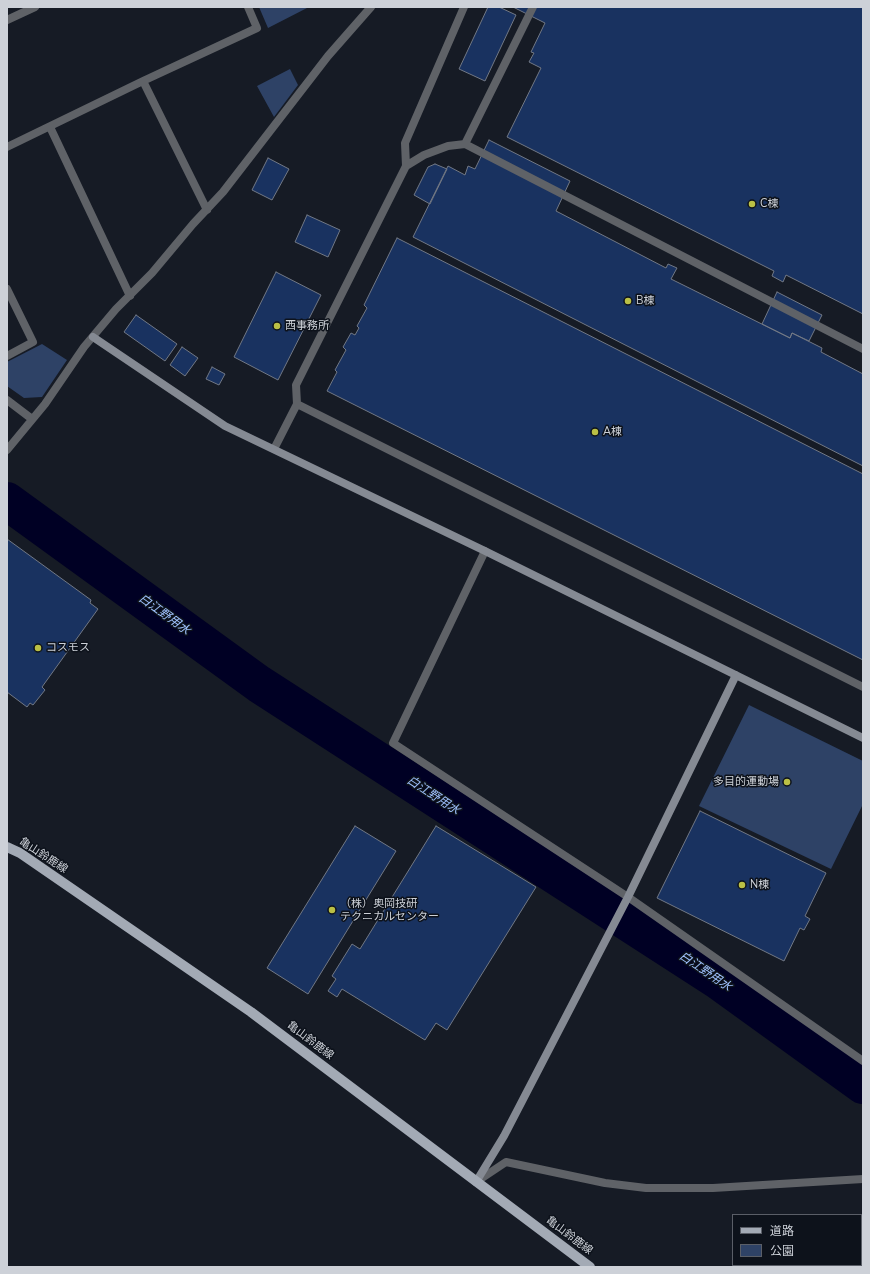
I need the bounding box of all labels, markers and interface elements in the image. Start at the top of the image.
place label: C棟 [760,197,778,211]
marker: C棟 [747,199,757,209]
place label: B棟 [636,294,654,308]
marker: B棟 [623,296,633,306]
place label: 西事務所 [285,319,329,333]
marker: 西事務所 [272,321,282,331]
place label: A棟 [603,425,622,439]
marker: A棟 [590,427,600,437]
water label: 白江野用水 [135,592,193,638]
place label: コスモス [46,641,90,655]
marker: コスモス [33,643,43,653]
water label: 白江野用水 [404,774,462,818]
place label: 多目的運動場 [713,775,779,789]
marker: 多目的運動場 [782,777,792,787]
street label: 亀山鈴鹿線 [16,835,70,877]
place label: N棟 [750,878,769,892]
marker: N棟 [737,880,747,890]
place label: （株）奥岡技研 テクニカルセンター [340,897,439,923]
marker: （株）奥岡技研 テクニカルセンター [327,905,337,915]
water label: 白江野用水 [676,949,734,995]
street label: 亀山鈴鹿線 [284,1019,336,1063]
street label: 亀山鈴鹿線 [543,1214,595,1258]
legend [732,1214,862,1266]
text: 道路 [770,1223,794,1239]
text: 公園 [770,1243,794,1259]

